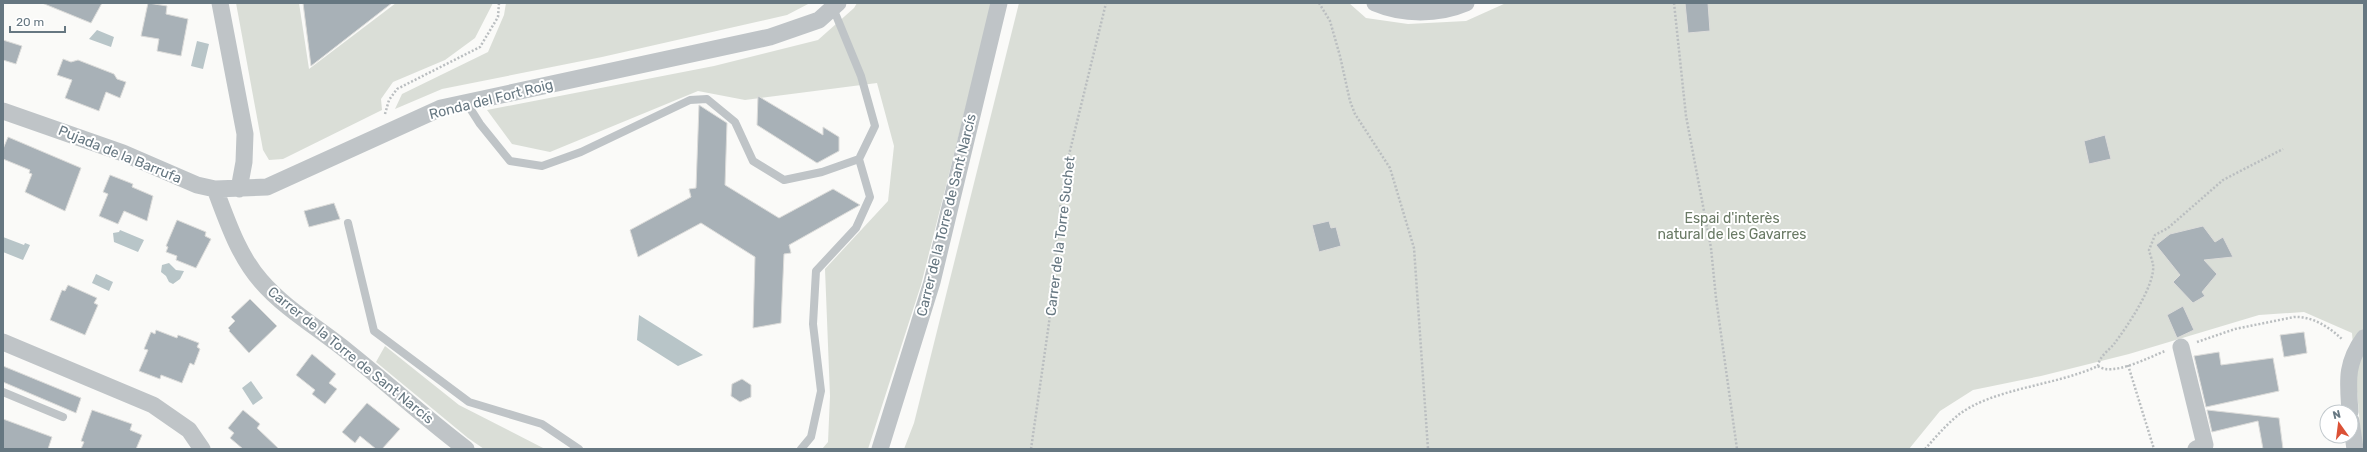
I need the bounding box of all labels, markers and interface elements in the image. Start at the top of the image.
scale bar [10,8,65,34]
text: 20 m [16,15,44,29]
street label: Ronda del Fort Roig [427,76,555,123]
street label: Carrer de la Torre de Sant Narcís [913,112,980,318]
street label: Pujada de la Barrufa [56,122,184,187]
street label: Carrer de la Torre Suchet [1042,155,1079,317]
park label: Espai d'interès natural de les Gavarres [1657,210,1807,243]
street label: Carrer de la Torre de Sant Narcís [264,283,437,428]
north arrow [2319,404,2359,444]
text: N [2331,407,2342,422]

